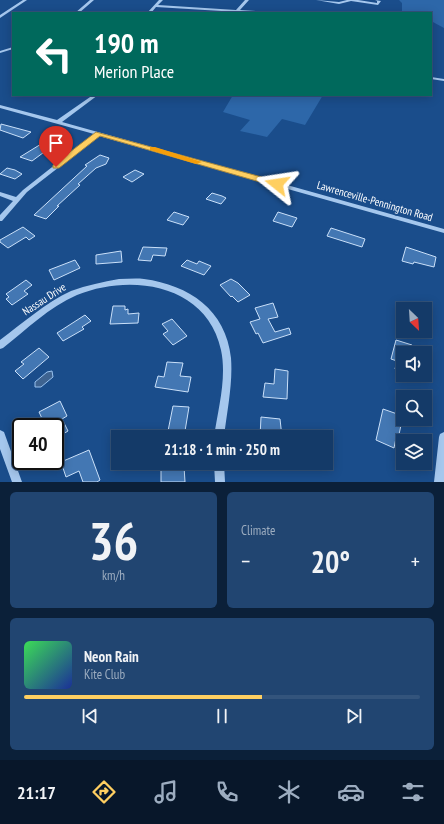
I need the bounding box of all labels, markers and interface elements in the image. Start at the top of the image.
text: 190 m [94,24,158,61]
icon: left [28,28,80,80]
text: Merion Place [94,60,174,83]
pin [39,126,73,167]
icon: arrive [45,132,67,154]
position arrow [256,163,298,205]
street label: Lawrenceville-Pennington Road [316,178,435,224]
street label: Nassau Drive [20,279,69,318]
north arrow [396,302,432,338]
map controls [396,302,432,470]
button: sound [396,346,432,382]
button: search [396,390,432,426]
speed limit sign: 40 [12,418,64,470]
button: layers [396,434,432,470]
text: 21:18 · 1 min · 250 m [164,440,280,459]
text: 36 [89,507,138,574]
text: Climate [241,522,275,539]
text: 20° [311,542,350,581]
text: − [241,547,250,575]
text: + [411,547,420,575]
text: km/h [102,567,125,584]
text: Neon Rain [84,647,139,666]
text: Kite Club [84,666,125,683]
icon: previous [79,705,101,727]
icon: pause [211,705,233,727]
icon: next [343,705,365,727]
icon: directions [90,778,118,806]
icon: music [152,778,180,806]
icon: phone [213,778,241,806]
icon: climate [275,778,303,806]
icon: car [337,778,365,806]
icon: filters [399,778,427,806]
text: 21:17 [17,781,56,804]

